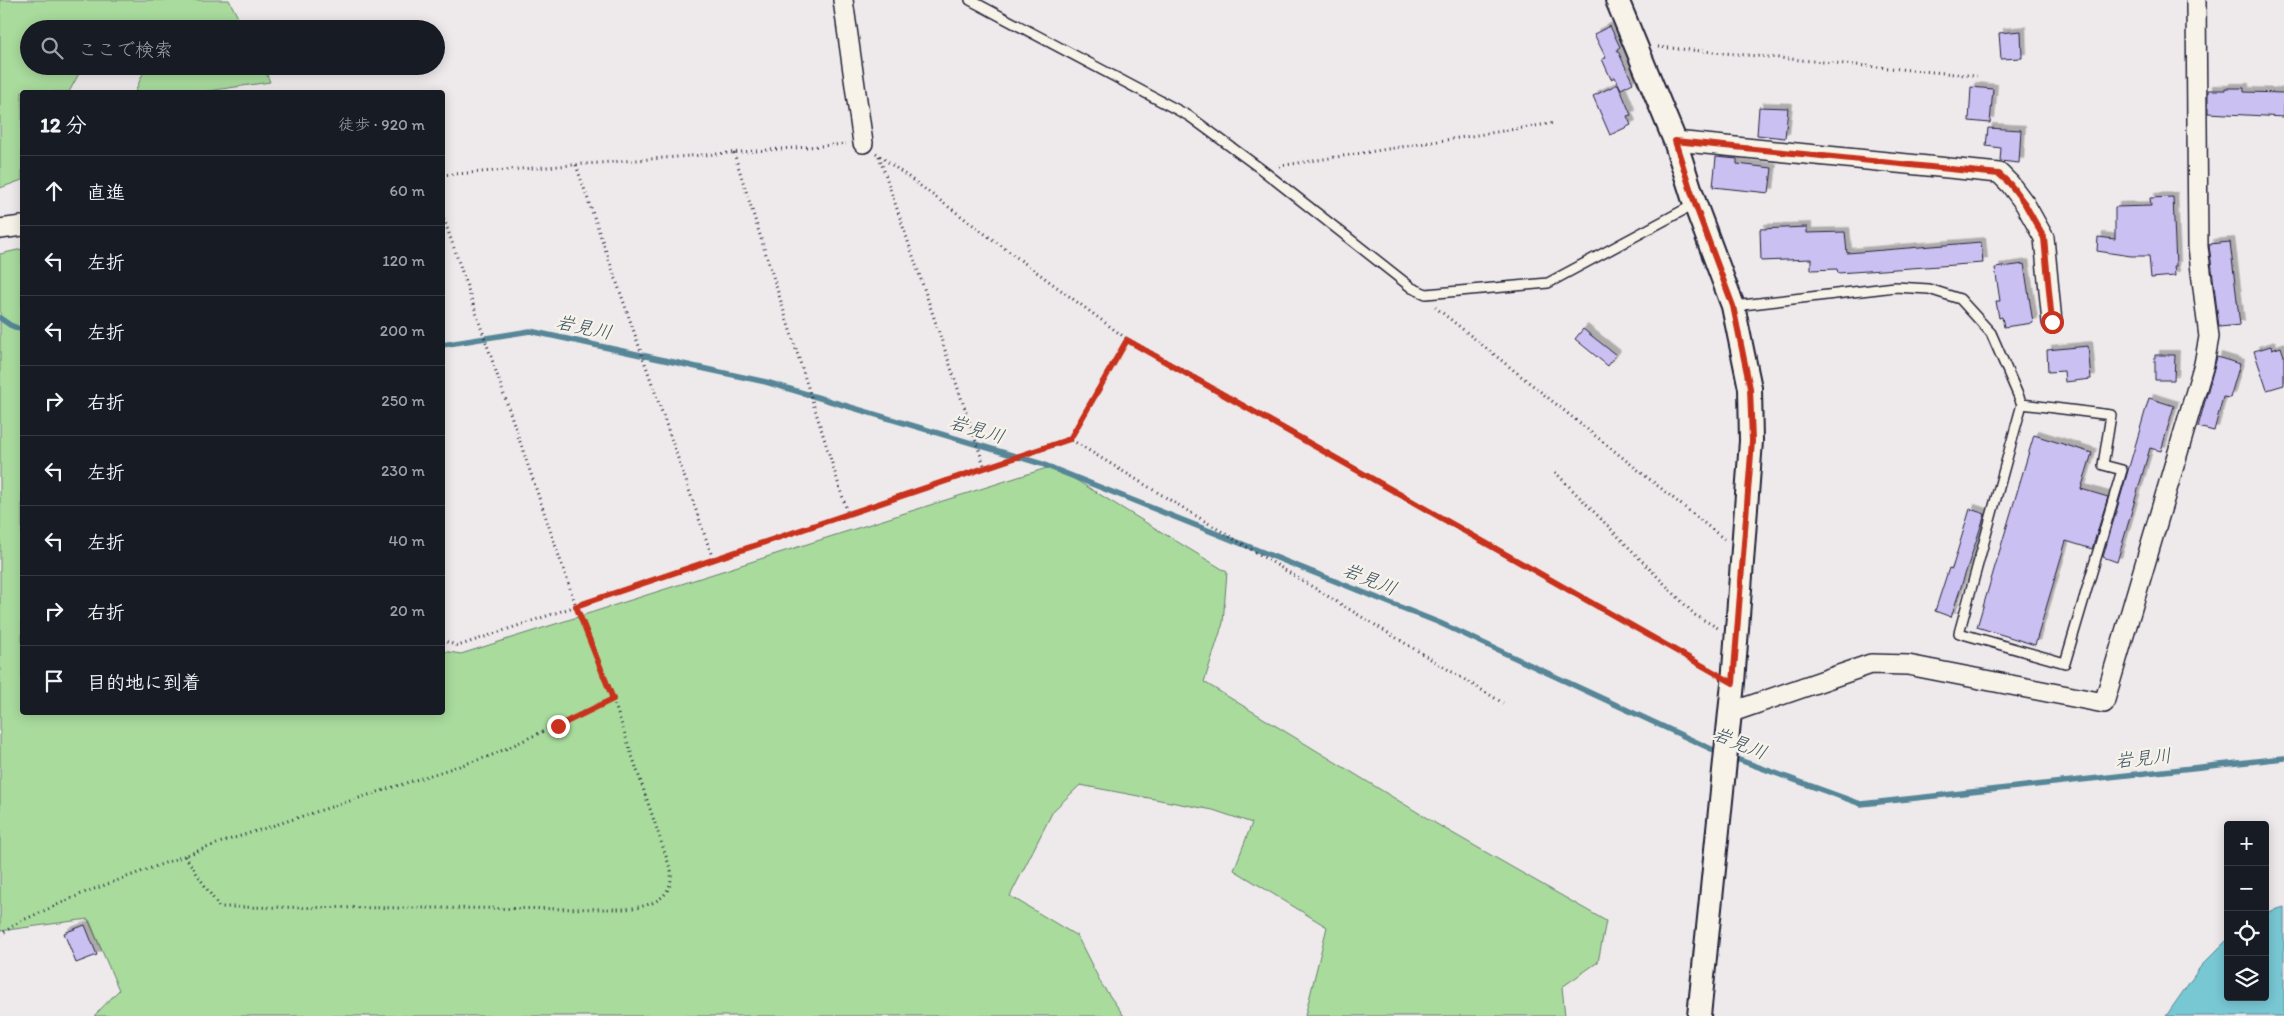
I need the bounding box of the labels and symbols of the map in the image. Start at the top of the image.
water label: 岩見川 [554,310,614,344]
route start [2041,311,2064,334]
water label: 岩見川 [946,410,1008,448]
water label: 岩見川 [1339,558,1401,600]
route end [547,715,570,738]
water label: 岩見川 [1709,722,1771,764]
water label: 岩見川 [2113,744,2173,772]

